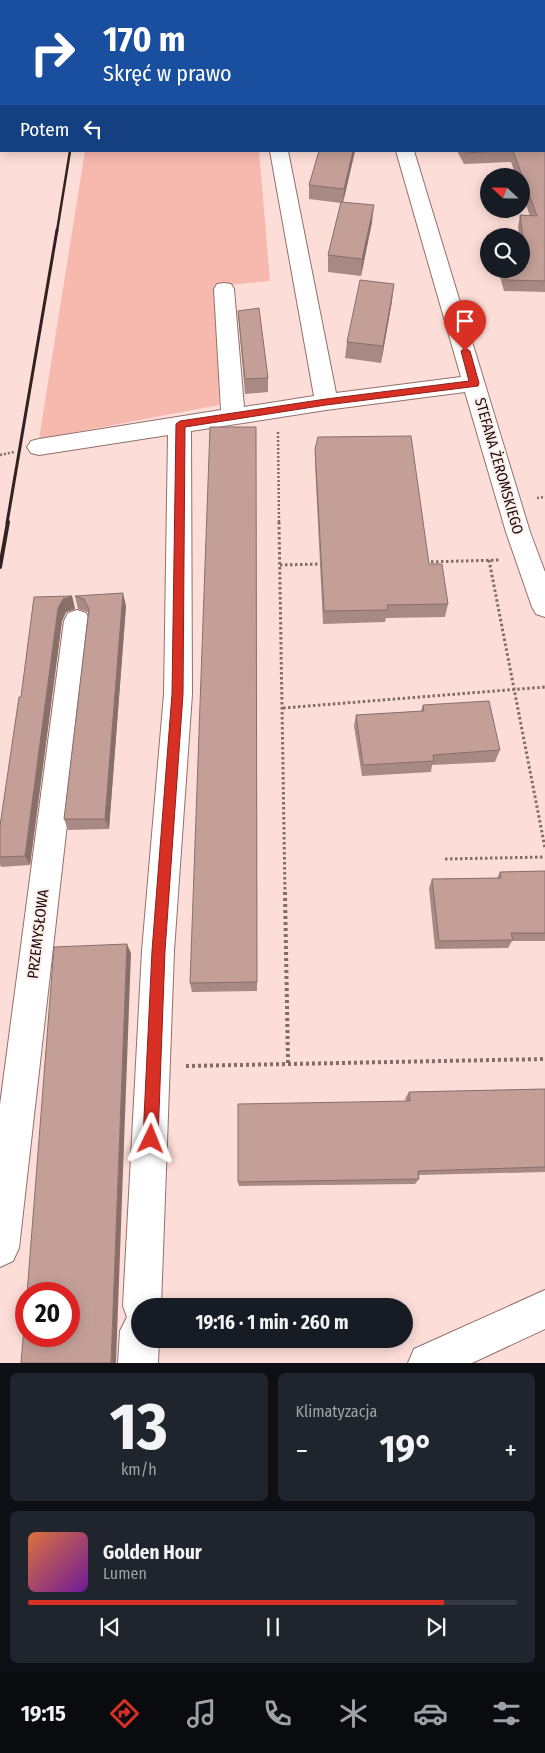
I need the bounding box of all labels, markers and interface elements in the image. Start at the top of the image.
text: 170 m [103,18,186,60]
icon: right [20,20,85,85]
text: Skręć w prawo [103,60,232,87]
icon: left [79,115,107,143]
text: Potem [20,118,69,141]
north arrow [480,168,530,218]
map controls [480,168,530,278]
button: search [480,228,530,278]
pin [444,300,486,351]
icon: arrive [451,307,479,335]
street label: STEFANA ŻEROMSKIEGO [471,396,527,536]
street label: PRZEMYSŁOWA [24,888,52,980]
position arrow [124,1112,176,1164]
speed limit sign: 20 [15,1282,80,1347]
text: 19:16 · 1 min · 260 m [196,1311,348,1334]
text: 13 [110,1388,168,1466]
text: Klimatyzacja [296,1402,377,1421]
text: 19° [379,1426,433,1472]
text: − [296,1434,308,1467]
text: + [504,1434,517,1467]
text: km/h [121,1460,157,1479]
text: Golden Hour [103,1541,202,1564]
text: Lumen [103,1564,147,1583]
icon: previous [96,1613,124,1641]
icon: pause [259,1613,287,1641]
icon: next [422,1613,450,1641]
icon: directions [107,1696,142,1731]
icon: music [184,1696,219,1731]
icon: phone [260,1696,295,1731]
icon: climate [336,1696,371,1731]
icon: car [413,1696,448,1731]
icon: filters [489,1696,524,1731]
text: 19:15 [21,1700,66,1727]

